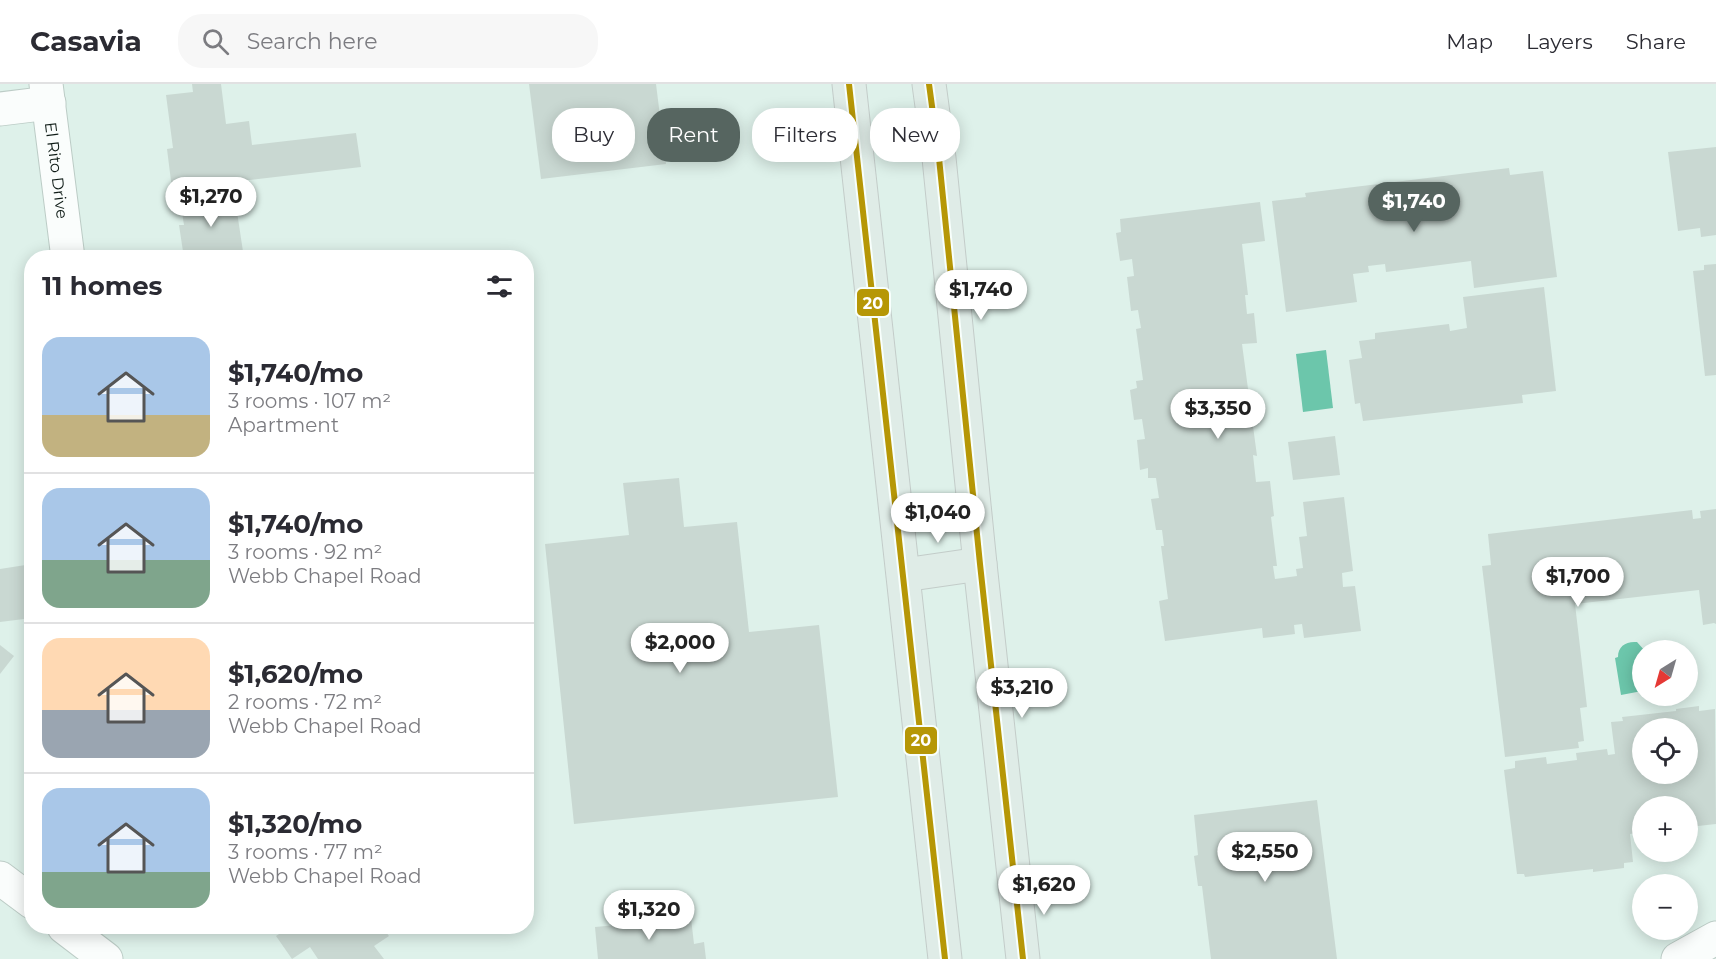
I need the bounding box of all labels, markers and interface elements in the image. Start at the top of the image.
search box [178,14,598,68]
text: Casavia [30,24,142,58]
icon: search [199,25,232,58]
text: Search here [247,28,378,55]
text: Map [1446,29,1493,54]
text: Layers [1526,29,1593,54]
text: Share [1626,29,1686,54]
chip: Buy [552,108,635,162]
chip: Rent [647,108,740,162]
chip: Filters [752,108,858,162]
chip: New [870,108,960,162]
street label: El Rito Drive [41,121,72,220]
pin: $1,270 [162,177,260,228]
pin: $1,740 [1365,182,1463,233]
text: $1,270 [179,184,243,208]
text: $1,740 [1382,189,1446,213]
text: 11 homes [42,270,162,302]
icon: filters [483,270,516,303]
pin: $1,740 [932,270,1030,321]
text: $1,740 [949,277,1013,301]
line badge: 20 [856,288,890,317]
text: 20 [863,294,883,313]
text: $1,740/mo [228,357,363,389]
icon: home [90,361,162,433]
text: 3 rooms · 107 m² [228,389,391,413]
pin: $3,350 [1169,389,1267,440]
text: $3,350 [1184,396,1252,420]
text: Apartment [228,413,339,437]
pin: $1,040 [889,493,987,544]
text: $1,040 [905,500,971,524]
text: $1,740/mo [228,508,363,540]
icon: home [90,512,162,584]
text: 3 rooms · 92 m² [228,540,382,564]
pin: $1,700 [1529,557,1627,608]
text: Webb Chapel Road [228,564,422,588]
text: $1,700 [1546,564,1610,588]
pin: $2,000 [631,623,729,674]
text: $2,000 [645,630,715,654]
north arrow [1632,640,1698,706]
map controls [1632,640,1698,940]
text: $1,620/mo [228,658,363,690]
icon: home [90,662,162,734]
pin: $3,210 [973,668,1071,719]
text: $3,210 [990,675,1054,699]
text: 2 rooms · 72 m² [228,690,382,714]
text: Webb Chapel Road [228,714,422,738]
button: locate [1632,718,1698,784]
line badge: 20 [904,726,938,755]
text: 20 [911,731,931,750]
button: + [1632,796,1698,862]
text: $1,320/mo [228,808,362,840]
icon: home [90,812,162,884]
pin: $2,550 [1216,832,1314,883]
text: $2,550 [1231,839,1299,863]
text: 3 rooms · 77 m² [228,840,383,864]
text: Webb Chapel Road [228,864,422,888]
pin: $1,620 [995,865,1093,916]
text: $1,620 [1012,872,1076,896]
button: − [1632,874,1698,940]
pin: $1,320 [600,890,698,941]
text: $1,320 [618,897,680,921]

